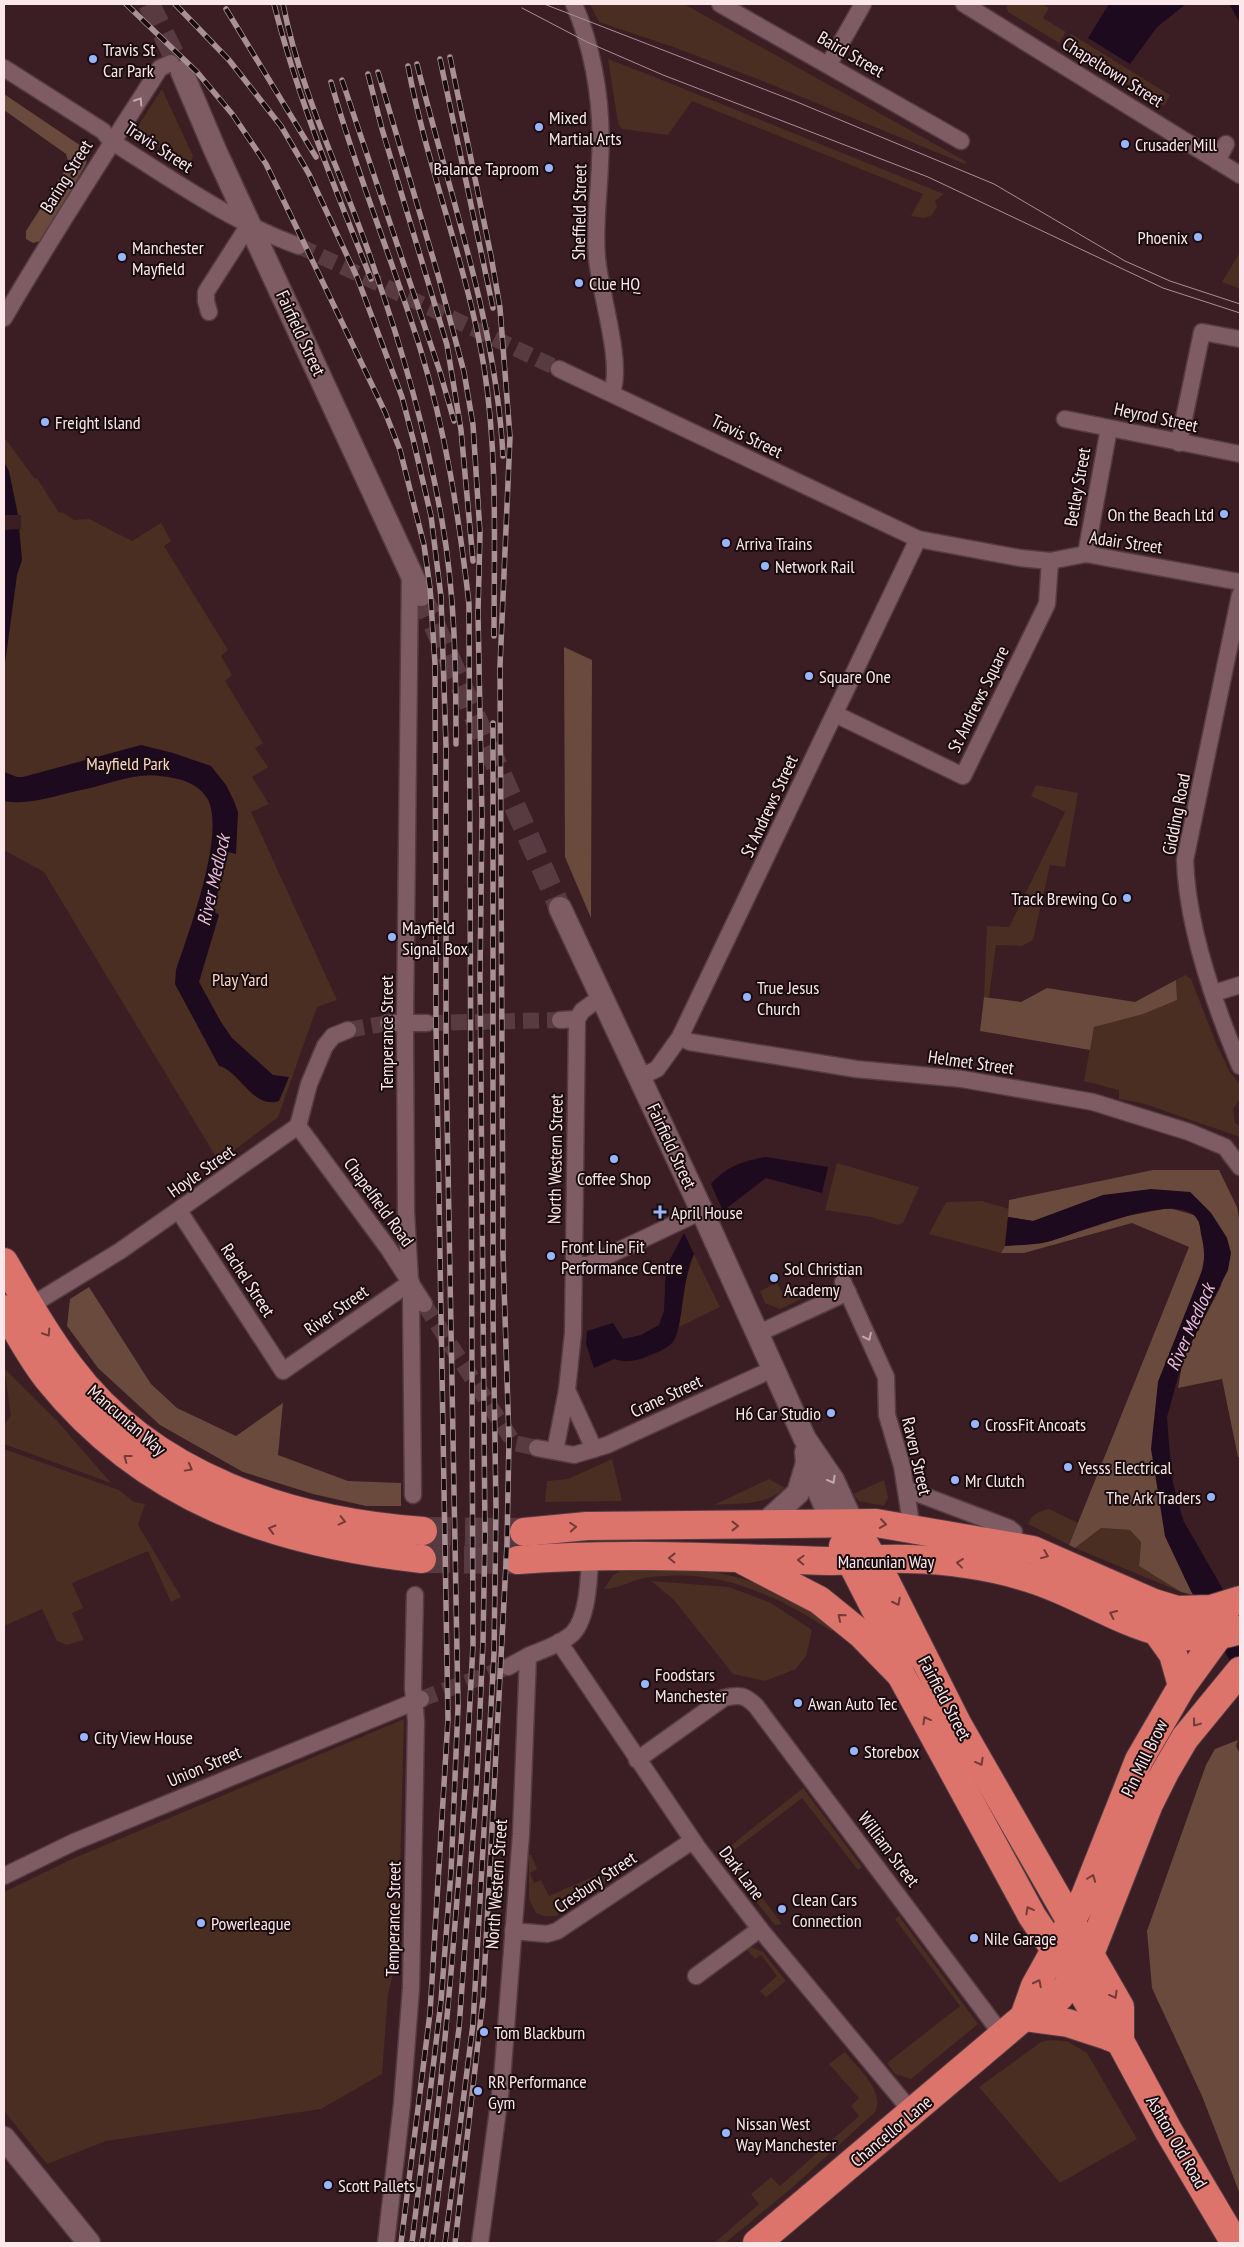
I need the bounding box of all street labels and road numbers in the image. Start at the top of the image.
street label: Baird Street [813,26,889,82]
street label: Chapeltown Street [1058,32,1168,112]
street label: Travis Street [121,116,197,178]
street label: Baring Street [35,135,97,217]
street label: Sheffield Street [567,164,591,260]
street label: Fairfield Street [271,287,331,380]
street label: Heyrod Street [1112,397,1200,437]
street label: Travis Street [707,409,787,463]
street label: Betley Street [1059,446,1095,528]
street label: Adair Street [1088,526,1164,559]
street label: St Andrews Square [942,642,1014,756]
street label: St Andrews Street [735,751,803,861]
street label: Gidding Road [1157,771,1195,857]
street label: Temperance Street [375,975,398,1091]
street label: Helmet Street [927,1045,1015,1079]
street label: North Western Street [542,1094,568,1224]
street label: Fairfield Street [642,1100,702,1193]
street label: Hoyle Street [163,1140,239,1202]
street label: Chapelfield Road [339,1153,419,1251]
street label: Rachel Street [216,1239,280,1321]
street label: River Street [300,1280,373,1340]
street label: Crane Street [626,1369,706,1423]
street label: Mancunian Way [83,1380,171,1461]
street label: Raven Street [897,1415,937,1497]
street label: Mancunian Way [838,1550,935,1573]
street label: Fairfield Street [913,1652,977,1744]
street label: Pin Mill Brow [1115,1715,1173,1800]
street label: Union Street [164,1740,244,1792]
street label: William Street [853,1807,925,1891]
street label: North Western Street [480,1818,512,1950]
street label: Dark Lane [714,1841,770,1905]
street label: Cresbury Street [549,1846,641,1918]
street label: Temperance Street [380,1861,406,1977]
street label: Chancellor Lane [846,2090,936,2172]
street label: Ashton Old Road [1141,2092,1213,2192]

